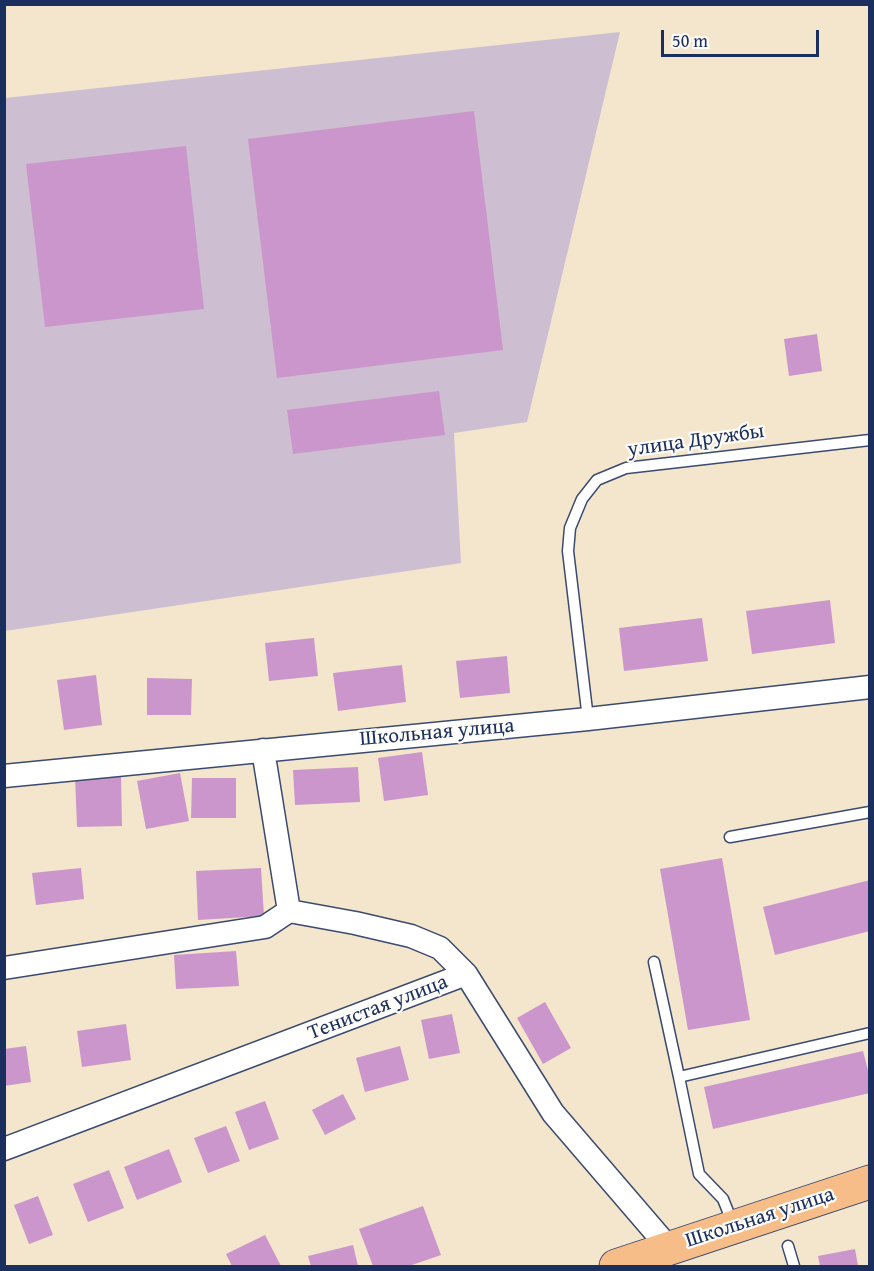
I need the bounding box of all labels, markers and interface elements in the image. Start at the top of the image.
scale bar [664,18,822,56]
text: 50 m [672,27,708,54]
street label: улица Дружбы [626,419,766,463]
street label: Школьная улица [359,714,515,752]
street label: Тенистая улица [305,970,451,1046]
street label: Школьная улица [682,1182,838,1254]

